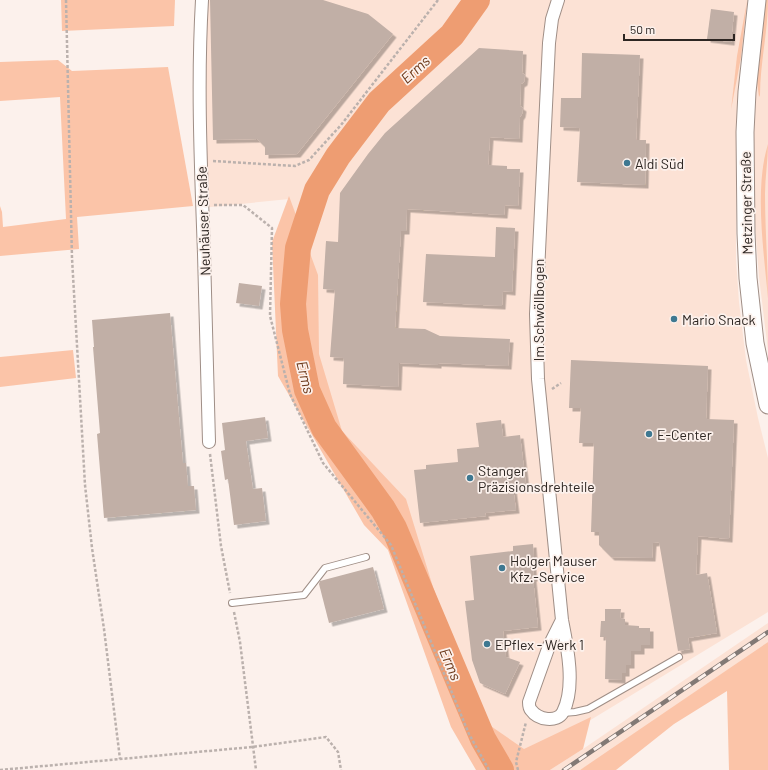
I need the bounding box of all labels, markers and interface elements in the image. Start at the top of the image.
scale bar [624,16,734,42]
text: 50 m [630,22,655,36]
water label: Erms [397,51,433,87]
street label: Metzinger Straße [737,151,755,255]
place label: Aldi Süd [635,155,684,172]
marker: Aldi Süd [622,158,632,168]
street label: Neuhäuser Straße [193,166,213,276]
street label: Im Schwöllbogen [530,259,547,361]
place label: Mario Snack [682,311,755,328]
marker: Mario Snack [669,314,679,324]
water label: Erms [293,359,319,395]
place label: E-Center [657,426,712,443]
marker: E-Center [644,429,654,439]
place label: Stanger Präzisionsdrehteile [478,462,595,495]
marker: Stanger Präzisionsdrehteile [465,473,475,483]
place label: Holger Mauser Kfz.-Service [510,552,597,585]
marker: Holger Mauser Kfz.-Service [497,563,507,573]
place label: EPflex - Werk 1 [495,636,584,653]
marker: EPflex - Werk 1 [482,639,492,649]
water label: Erms [436,645,466,683]

